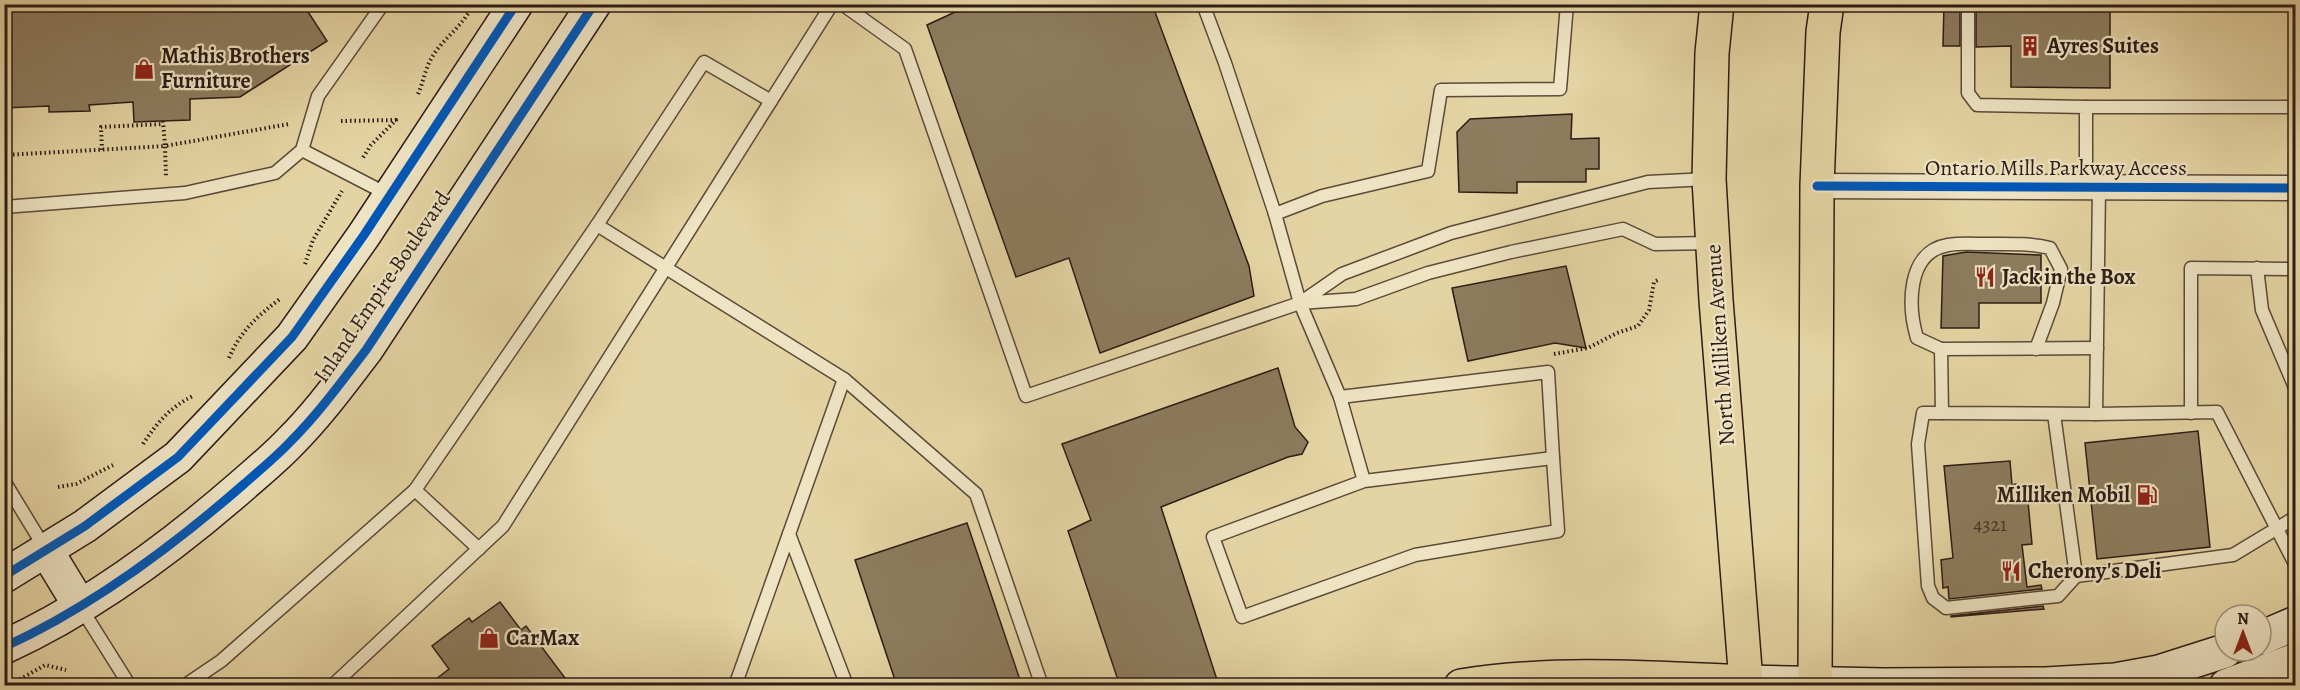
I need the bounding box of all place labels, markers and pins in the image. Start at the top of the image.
place label: Ayres Suites [2046,31,2159,61]
building icon: Ayres Suites [2018,34,2042,58]
place label: Mathis Brothers Furniture [161,41,310,96]
shop icon: Mathis Brothers Furniture [132,57,156,81]
place label: Jack in the Box [2002,262,2136,292]
restaurant icon: Jack in the Box [1973,265,1997,289]
place label: Milliken Mobil [1997,480,2130,510]
fuel station icon: Milliken Mobil [2135,483,2159,507]
place label: Cherony's Deli [2028,556,2161,586]
restaurant icon: Cherony's Deli [1999,559,2023,583]
place label: CarMax [506,623,579,653]
shop icon: CarMax [477,626,501,650]

